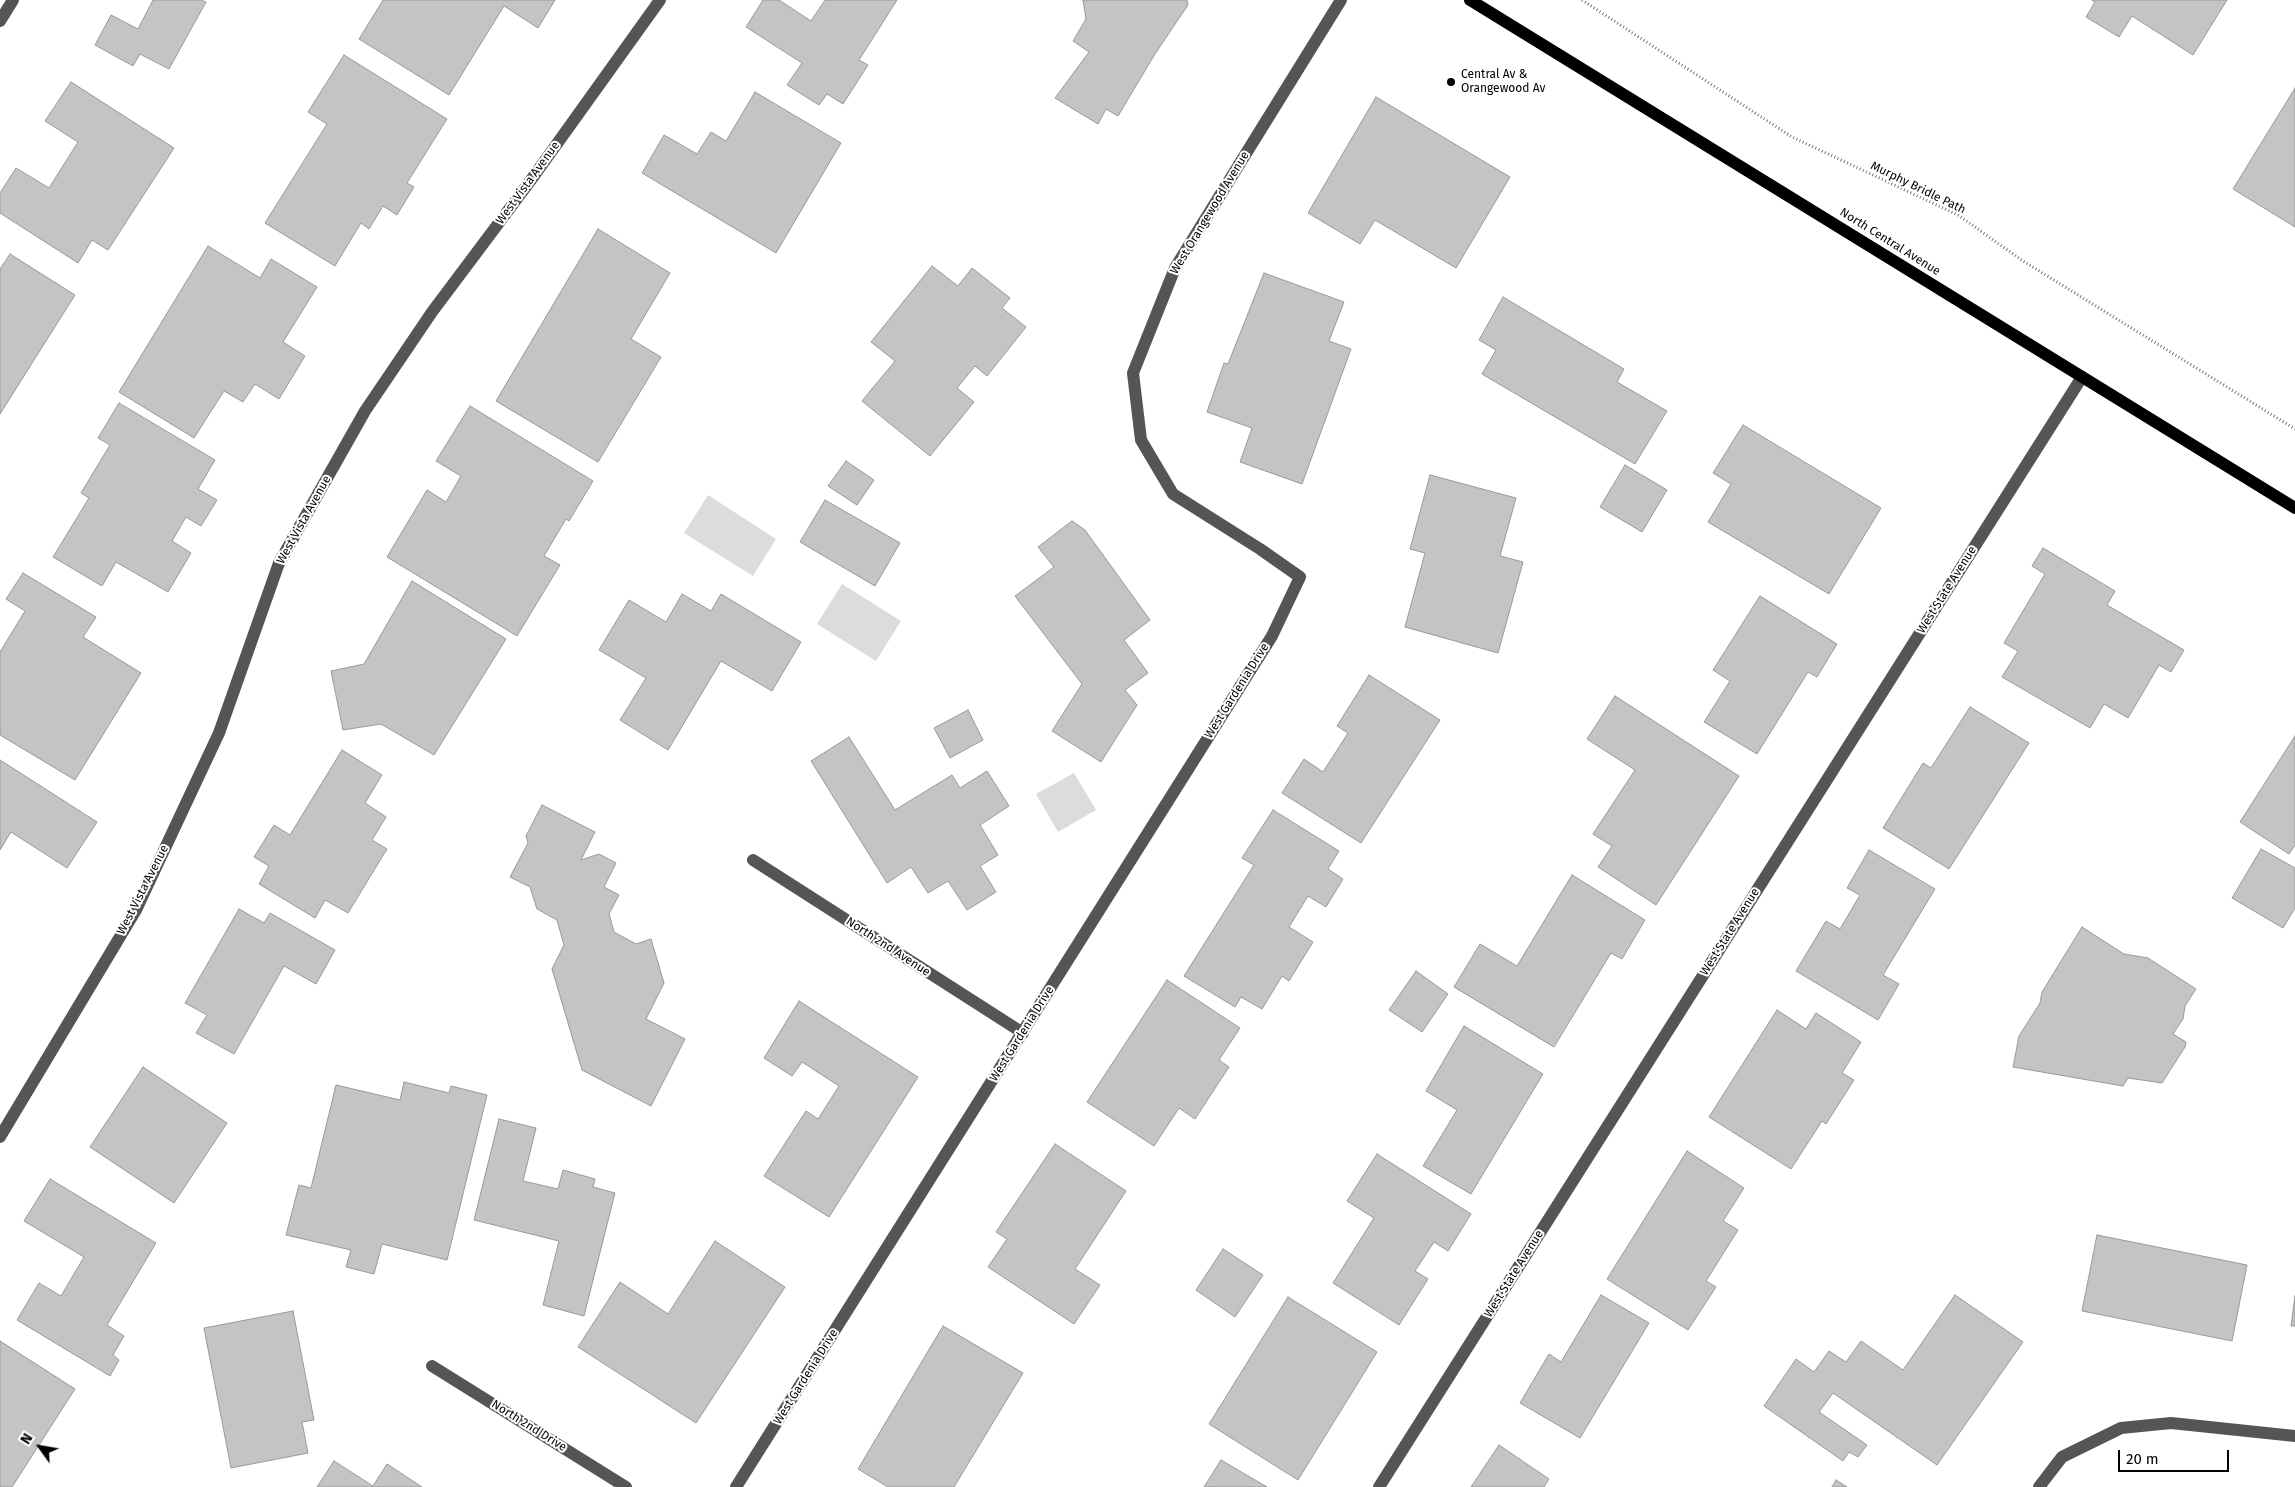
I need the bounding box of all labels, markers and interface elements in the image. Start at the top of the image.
place label: Central Av & Orangewood Av [1461,68,1545,96]
marker: Central Av & Orangewood Av [1445,76,1457,88]
street label: West Vista Avenue [493,139,563,227]
street label: West Orangewood Avenue [1168,149,1252,277]
street label: Murphy Bridle Path [1868,159,1968,217]
street label: North Central Avenue [1837,205,1943,279]
street label: West Vista Avenue [274,473,334,567]
street label: West State Avenue [1914,544,1980,636]
street label: West Gardenia Drive [1202,641,1272,741]
street label: West Vista Avenue [114,843,172,937]
street label: West State Avenue [1697,886,1763,978]
street label: North 2nd Avenue [843,914,933,980]
street label: West Gardenia Drive [987,984,1057,1084]
street label: West State Avenue [1481,1228,1547,1320]
street label: West Gardenia Drive [771,1327,841,1427]
street label: North 2nd Drive [489,1397,569,1455]
north arrow [15,1422,65,1472]
text: N [17,1430,37,1447]
scale bar [2120,1440,2231,1472]
text: 20 m [2126,1450,2159,1468]

